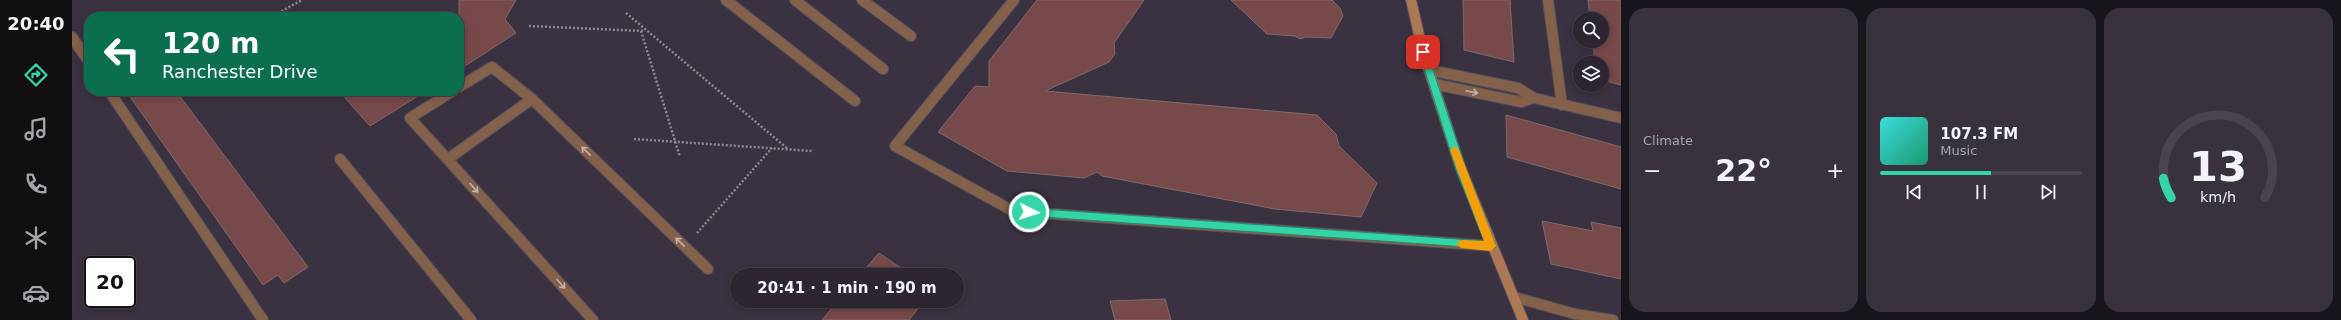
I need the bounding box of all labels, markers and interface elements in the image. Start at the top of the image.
map controls [1573,12,1609,92]
button: search [1573,12,1609,48]
text: 20:40 [7,13,65,34]
text: 120 m [162,27,259,60]
icon: left [96,28,148,80]
pin [1406,35,1440,69]
icon: arrive [1412,41,1434,63]
button: layers [1573,56,1609,92]
icon: directions [22,61,50,89]
text: Ranchester Drive [162,61,318,82]
one-way arrow [1465,89,1478,97]
icon: music [22,115,50,143]
text: 107.3 FM [1940,125,2018,143]
text: Climate [1643,133,1693,148]
text: 13 [2189,142,2247,191]
text: Music [1940,143,1977,158]
one-way arrow [581,147,591,156]
text: 22° [1715,153,1772,188]
text: − [1643,158,1661,183]
text: + [1826,158,1844,183]
icon: phone [22,170,50,198]
icon: previous [1903,181,1925,203]
icon: pause [1970,181,1992,203]
icon: next [2037,181,2059,203]
one-way arrow [469,182,478,192]
text: km/h [2200,189,2236,205]
position arrow [1008,191,1050,233]
icon: climate [22,224,50,252]
one-way arrow [675,237,685,246]
speed limit sign: 20 [84,256,136,308]
icon: car [22,279,50,307]
one-way arrow [556,279,566,289]
text: 20:41 · 1 min · 190 m [757,279,937,297]

